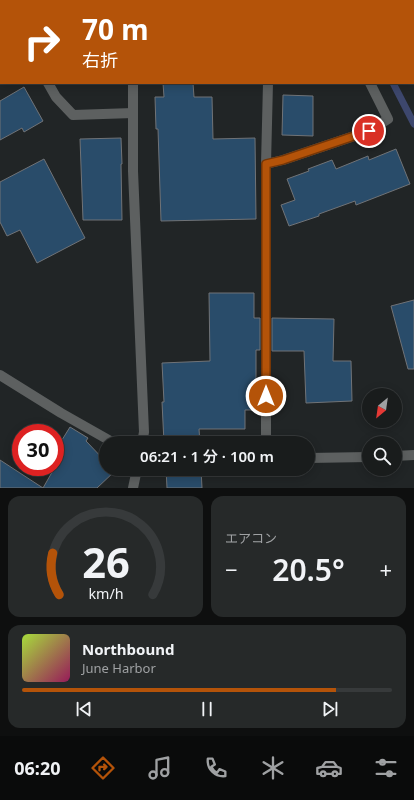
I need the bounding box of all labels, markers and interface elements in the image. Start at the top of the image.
text: 70 m [82,10,149,48]
icon: right [16,16,68,68]
text: 右折 [82,48,118,72]
pin [352,114,386,148]
icon: arrive [358,120,380,142]
position arrow [245,375,287,417]
north arrow [362,388,402,428]
map controls [362,388,402,476]
speed limit sign: 30 [12,424,64,476]
button: search [362,436,402,476]
text: 06:21 · 1 分 · 100 m [140,446,274,466]
text: エアコン [225,529,277,547]
text: 26 [82,533,129,589]
text: 20.5° [272,549,345,590]
text: − [225,554,238,584]
text: + [379,554,392,584]
text: km/h [88,583,123,602]
text: Northbound [82,639,174,659]
text: June Harbor [82,659,156,677]
icon: previous [73,698,95,720]
icon: pause [196,698,218,720]
icon: next [319,698,341,720]
icon: directions [89,754,117,782]
icon: music [146,754,174,782]
icon: phone [202,754,230,782]
icon: climate [259,754,287,782]
icon: car [315,754,343,782]
icon: filters [372,754,400,782]
text: 06:20 [14,756,61,780]

